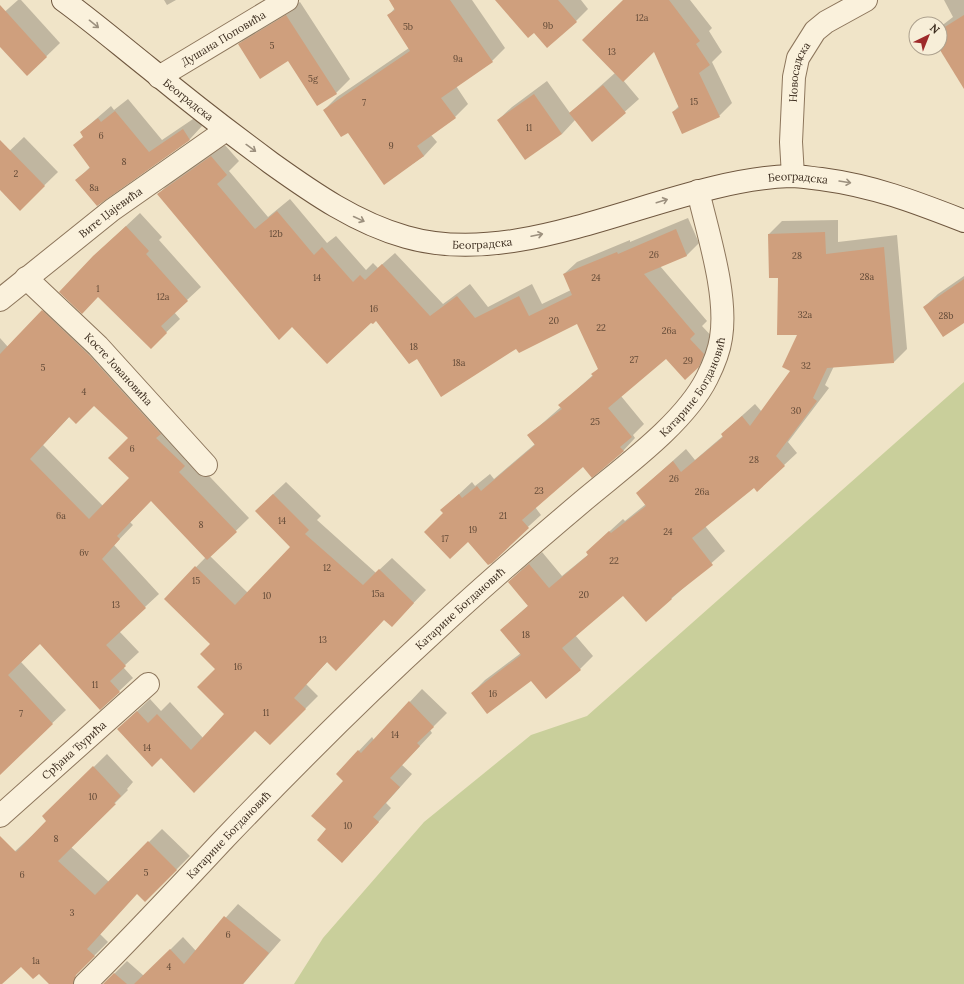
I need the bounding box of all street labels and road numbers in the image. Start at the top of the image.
street label: Душана Поповића [178,7,268,69]
street label: Новосадска [786,39,814,103]
street label: Београдска [160,75,216,124]
street label: Београдска [767,169,829,187]
street label: Вите Џајевића [76,184,145,241]
street label: Београдска [452,234,513,252]
street label: Косте Јовановића [81,330,156,409]
street label: Катарине Богдановић [657,336,728,440]
street label: Катарине Богдановић [412,564,508,653]
street label: Срђана Ђурића [39,717,109,783]
street label: Катарине Богдановић [183,788,274,882]

